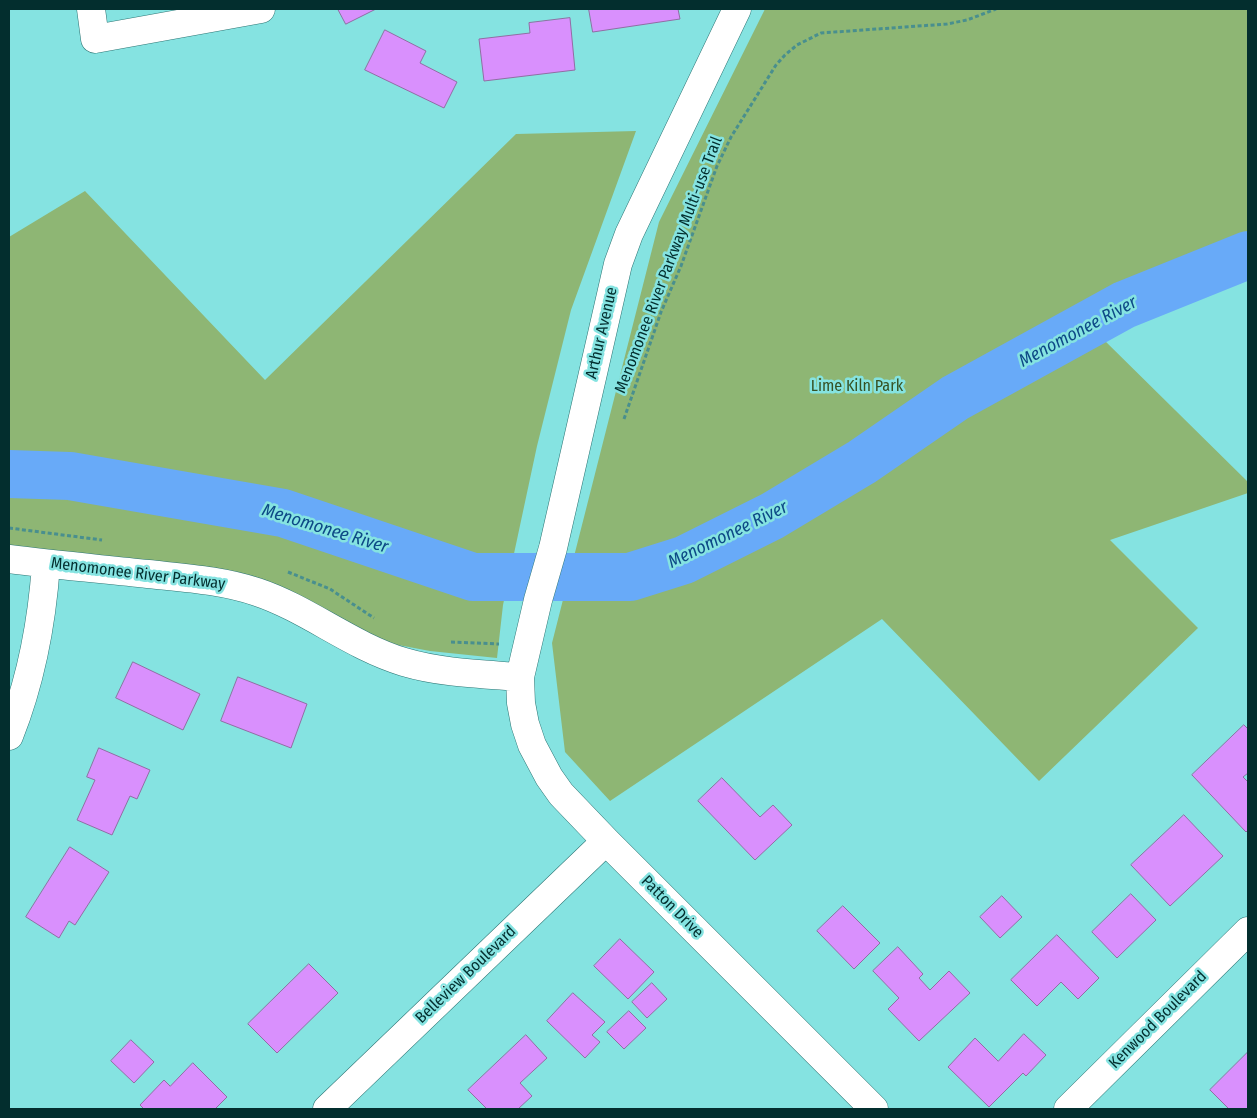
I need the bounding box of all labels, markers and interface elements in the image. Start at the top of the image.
street label: Menomonee River Parkway Multi-use Trail [611,134,727,396]
street label: Arthur Avenue [582,285,622,381]
water label: Menomonee River [1015,292,1141,372]
park label: Lime Kiln Park [811,377,903,397]
water label: Menomonee River [665,497,791,573]
water label: Menomonee River [259,500,391,558]
street label: Menomonee River Parkway [50,554,226,594]
street label: Patton Drive [637,872,707,942]
street label: Belleview Boulevard [412,922,520,1028]
street label: Kenwood Boulevard [1105,967,1211,1073]

